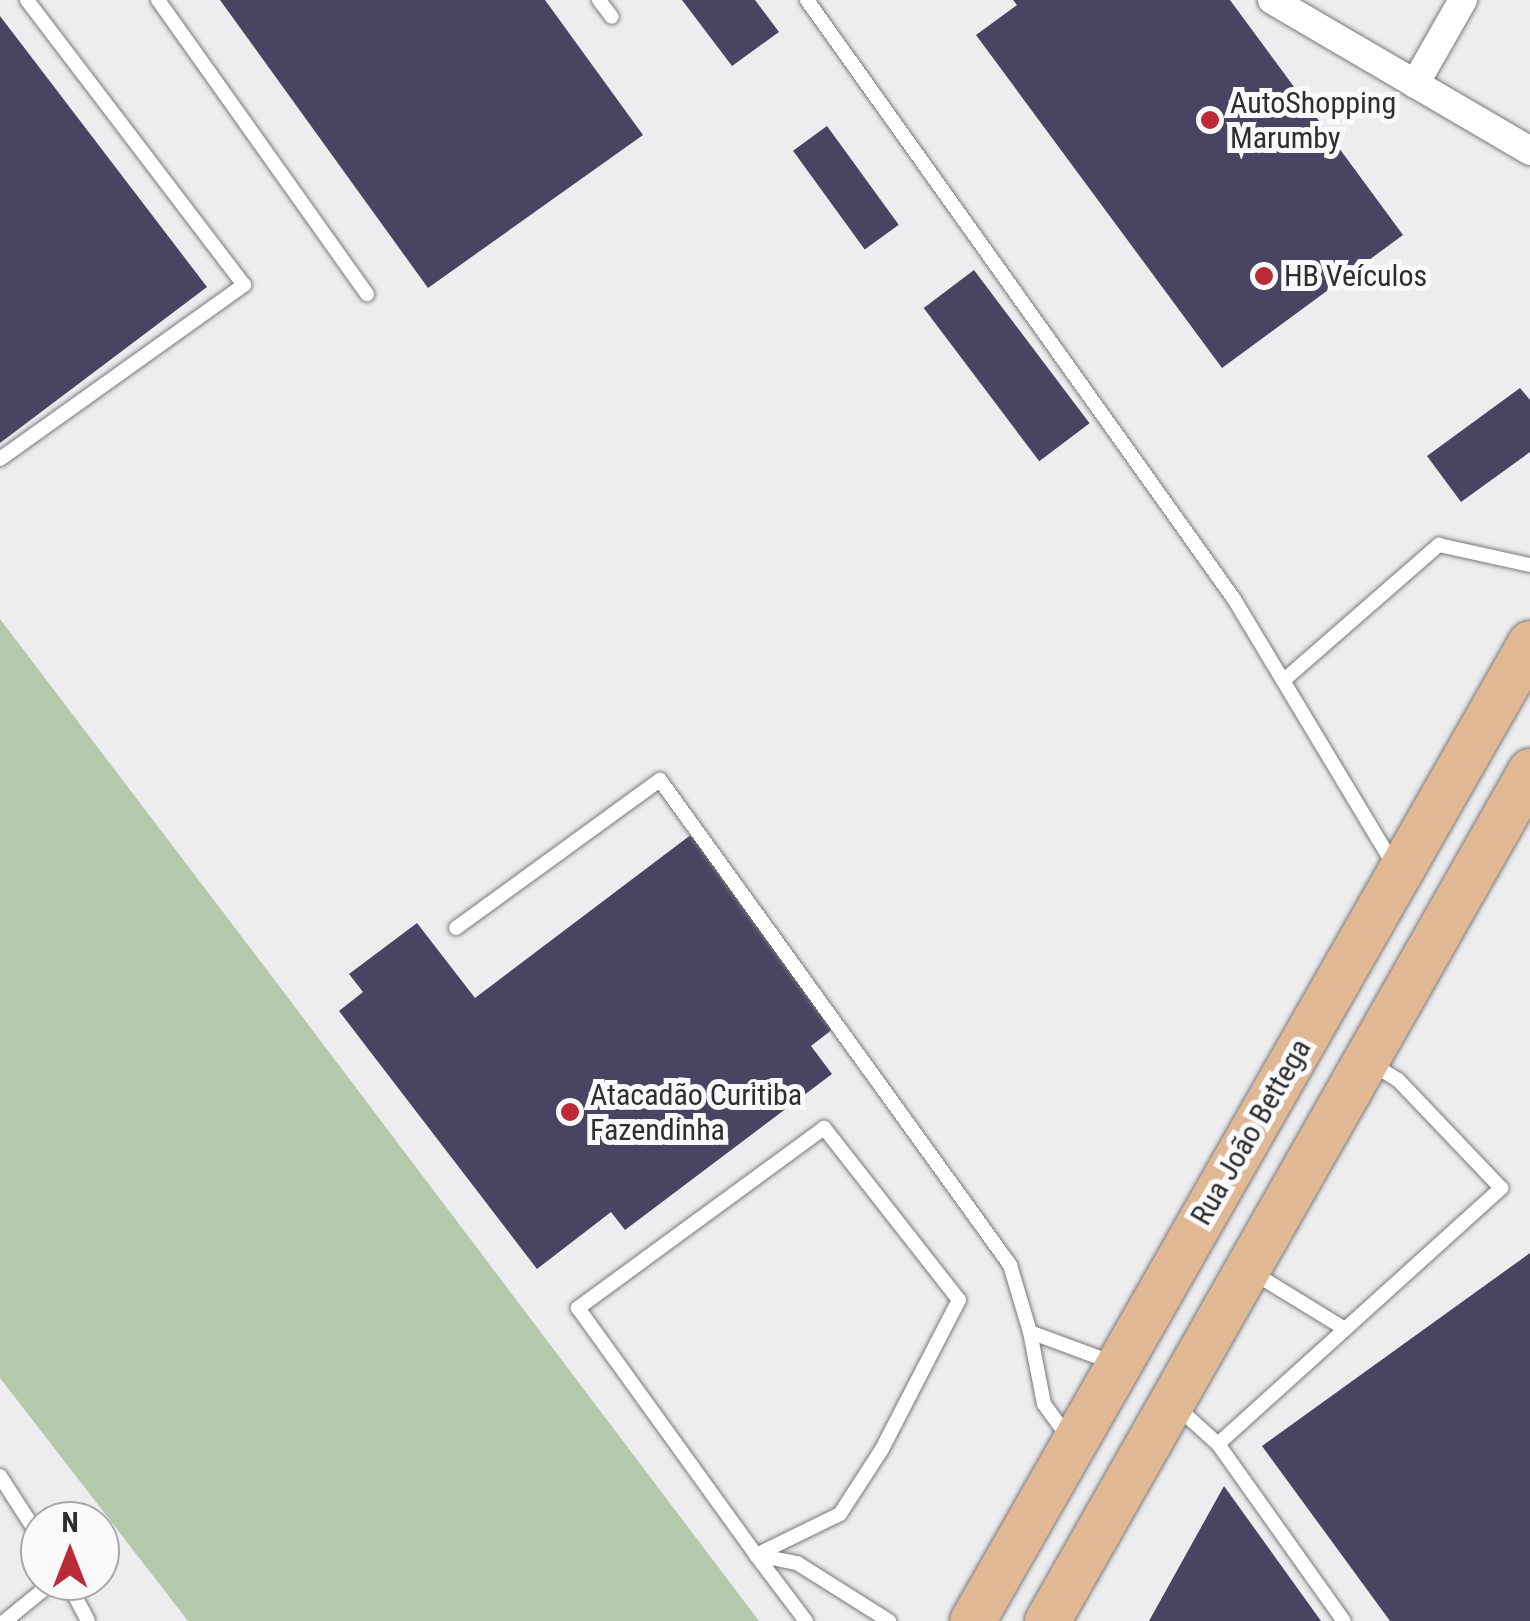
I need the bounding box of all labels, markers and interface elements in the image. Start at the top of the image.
place label: AutoShopping Marumby [1230,85,1396,156]
marker: AutoShopping Marumby [1199,109,1221,131]
place label: HB Veículos [1284,258,1427,294]
marker: HB Veículos [1253,265,1275,287]
street label: Rua João Bettega [1183,1033,1319,1231]
place label: Atacadão Curitiba Fazendinha [590,1077,802,1148]
marker: Atacadão Curitiba Fazendinha [559,1101,581,1123]
north arrow [20,1501,120,1601]
text: N [61,1506,79,1539]

